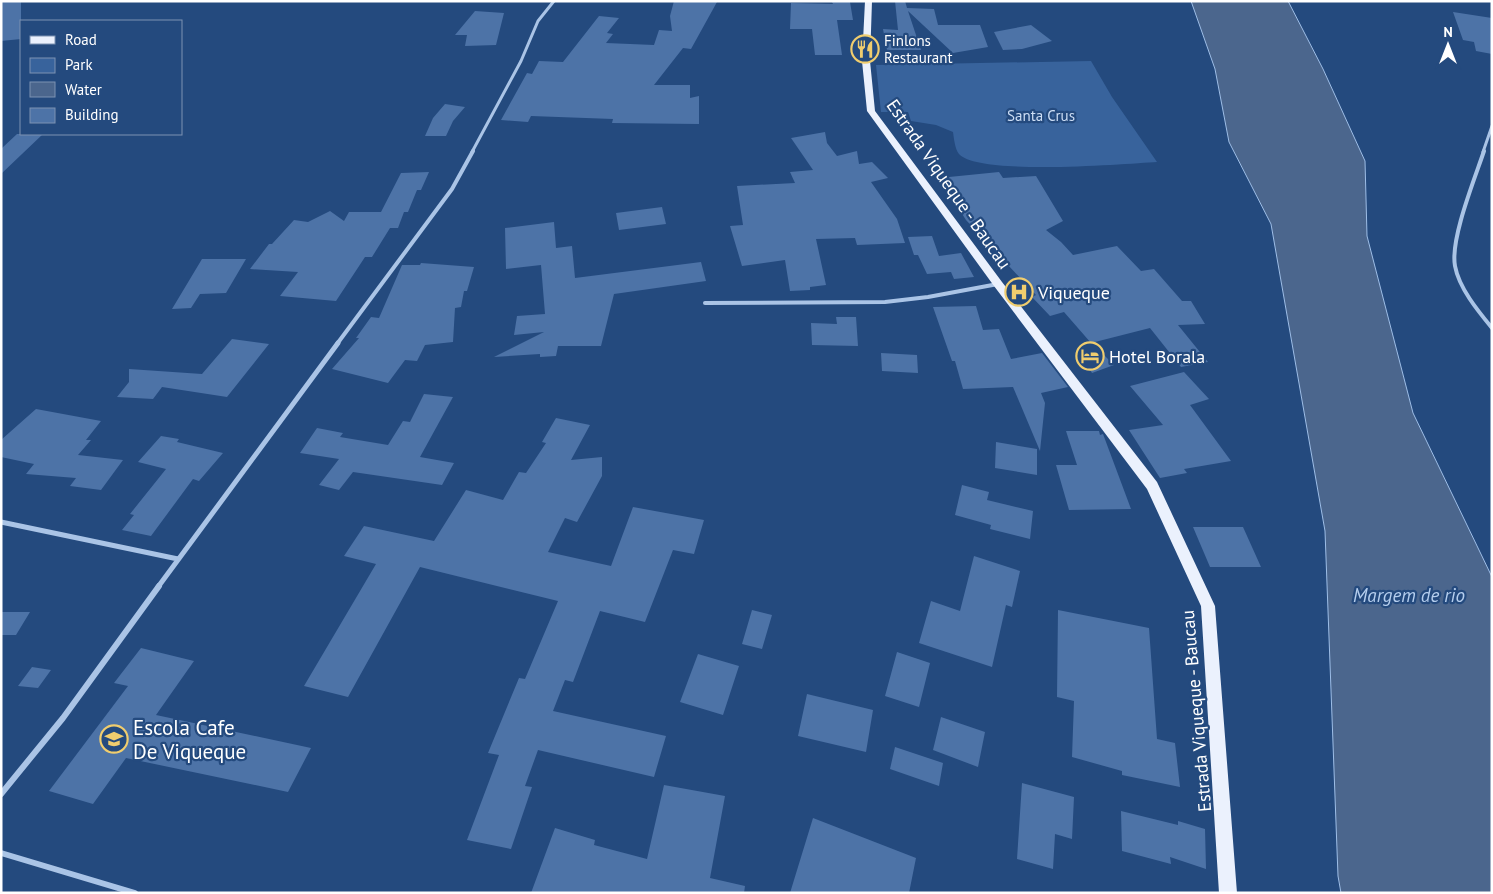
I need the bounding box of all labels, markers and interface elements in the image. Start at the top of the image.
legend [20,20,182,135]
north arrow [1423,20,1473,70]
text: N [1443,23,1453,41]
text: Road [65,30,97,49]
place label: Finlons Restaurant [884,31,953,67]
restaurant icon: Finlons Restaurant [850,34,880,64]
text: Park [65,55,93,74]
text: Water [65,80,102,99]
street label: Estrada Viqueque - Baucau [882,95,1016,273]
text: Building [65,105,119,124]
park label: Santa Crus [1007,106,1075,125]
hospital icon: Viqueque [1004,277,1034,307]
place label: Viqueque [1037,281,1110,304]
hotel icon: Hotel Borala [1075,341,1105,371]
place label: Hotel Borala [1109,345,1205,368]
water label: Margem de rio [1353,583,1465,607]
street label: Estrada Viqueque - Baucau [1176,609,1216,813]
place label: Escola Cafe De Viqueque [133,714,246,765]
school or university icon: Escola Cafe De Viqueque [99,724,129,754]

